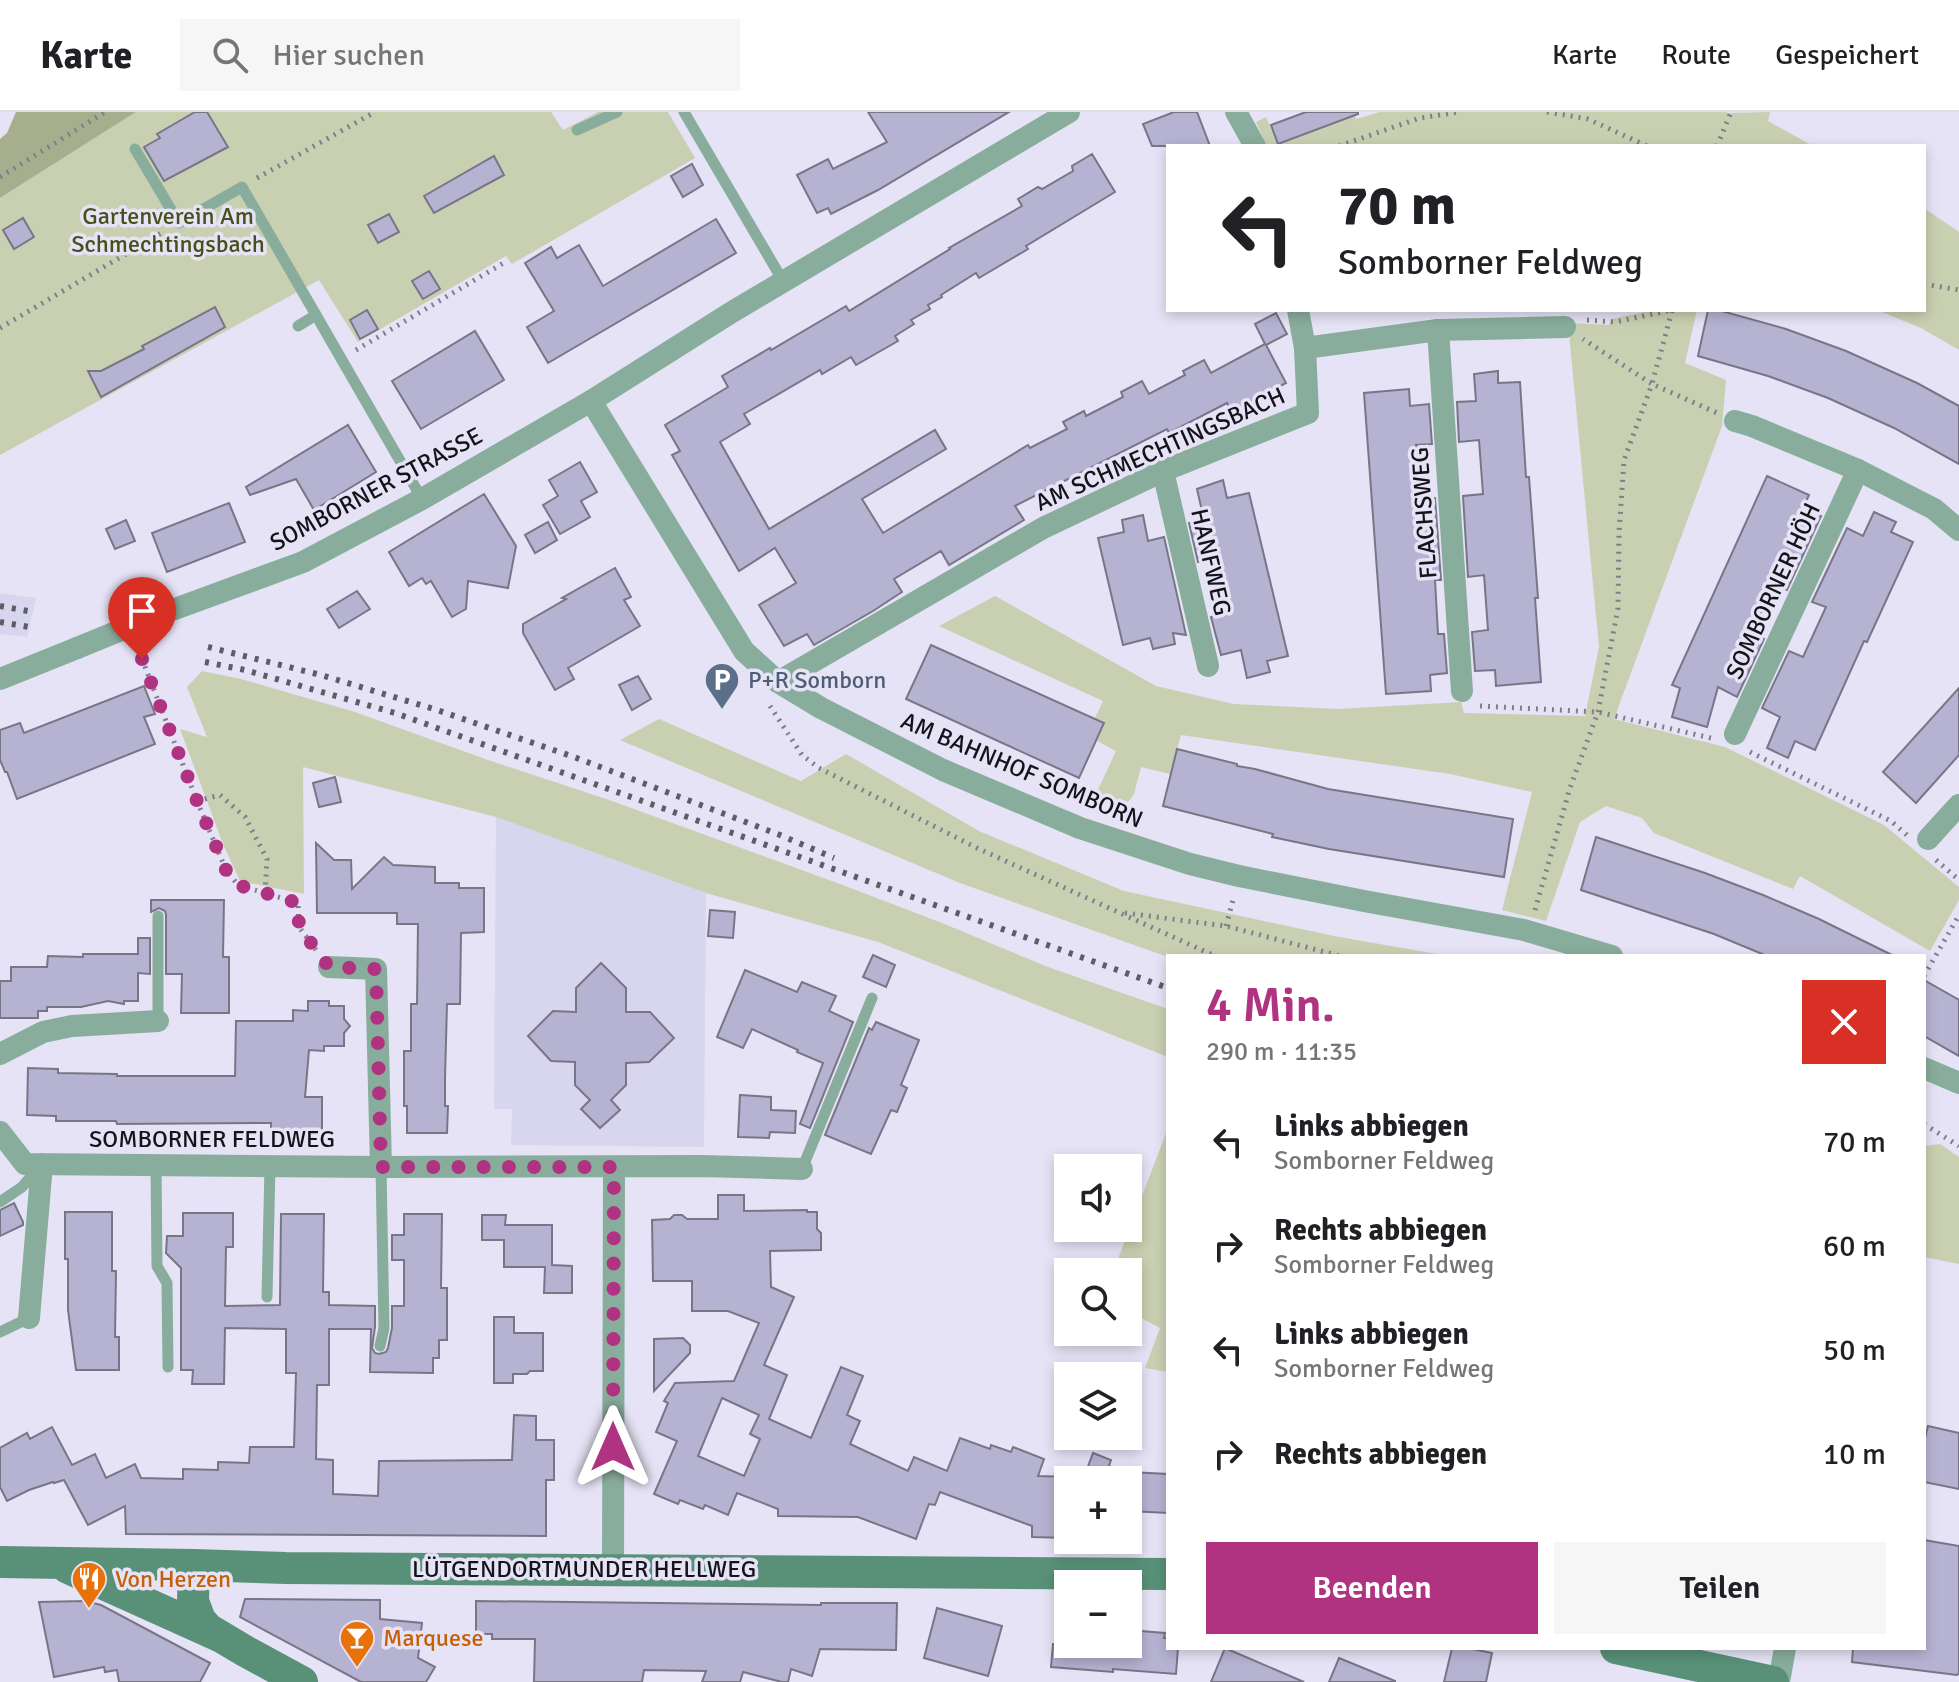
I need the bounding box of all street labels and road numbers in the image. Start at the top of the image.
street label: AM SCHMECHTINGSBACH [1030,380,1290,518]
street label: SOMBORNER STRASSE [265,420,487,558]
street label: FLACHSWEG [1404,446,1444,580]
street label: SOMBORNER HÖH [1719,498,1827,684]
street label: HANFWEG [1184,506,1238,618]
street label: AM BAHNHOF SOMBORN [896,705,1148,835]
street label: SOMBORNER FELDWEG [89,1124,335,1154]
street label: LÜTGENDORTMUNDER HELLWEG [412,1554,756,1584]

